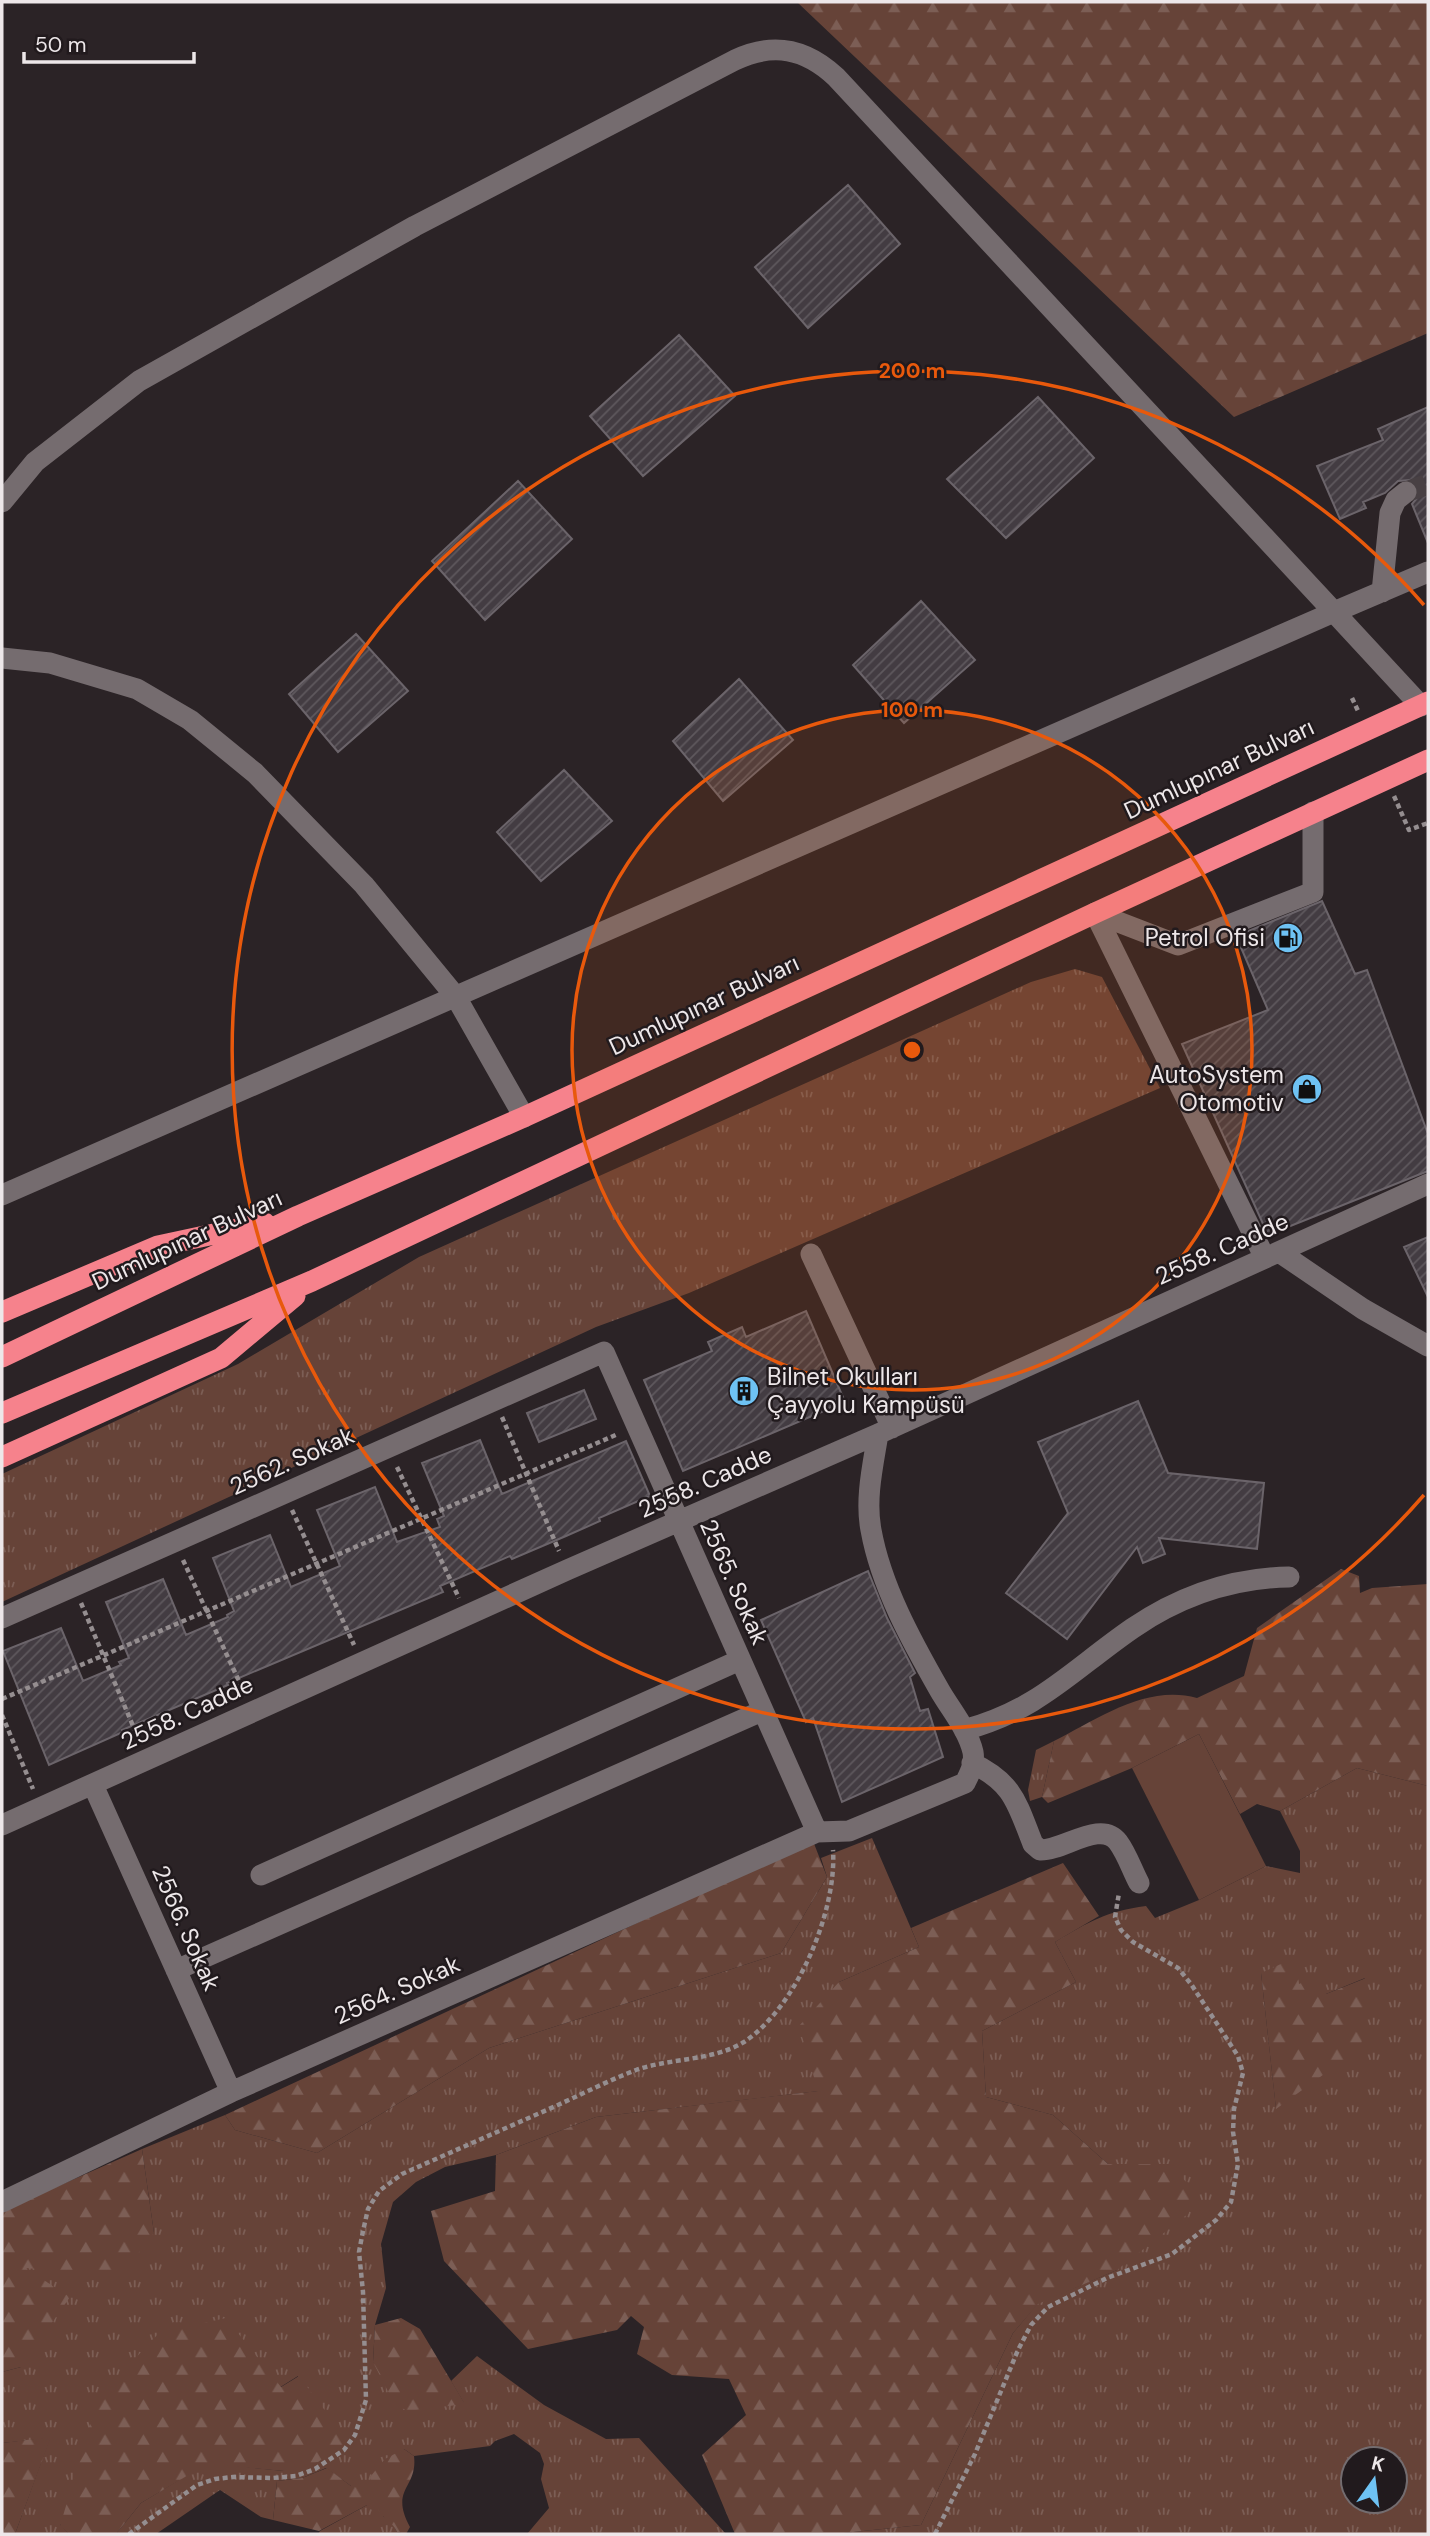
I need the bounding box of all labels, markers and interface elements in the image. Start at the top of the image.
scale bar [24,21,194,65]
text: 50 m [35,31,86,59]
text: 200 m [879,357,945,385]
text: 100 m [881,696,943,724]
street label: Dumlupınar Bulvarı [1119,711,1319,826]
fuel station icon: Petrol Ofisi [1271,921,1305,955]
place label: Petrol Ofisi [1145,922,1265,953]
street label: Dumlupınar Bulvarı [604,947,804,1062]
centre of rings [900,1038,924,1062]
place label: AutoSystem Otomotiv [1149,1059,1284,1118]
shop icon: AutoSystem Otomotiv [1290,1072,1324,1106]
street label: Dumlupınar Bulvarı [87,1182,287,1297]
street label: 2558. Cadde [1150,1205,1293,1292]
place label: Bilnet Okulları Çayyolu Kampüsü [767,1361,965,1420]
building icon: Bilnet Okulları Çayyolu Kampüsü [727,1374,761,1408]
street label: 2562. Sokak [225,1419,359,1502]
street label: 2558. Cadde [633,1438,776,1525]
street label: 2565. Sokak [693,1514,776,1649]
street label: 2558. Cadde [116,1668,258,1757]
street label: 2566. Sokak [145,1860,228,1995]
street label: 2564. Sokak [329,1948,465,2031]
north arrow [1339,2445,1409,2515]
text: K [1369,2450,1387,2478]

